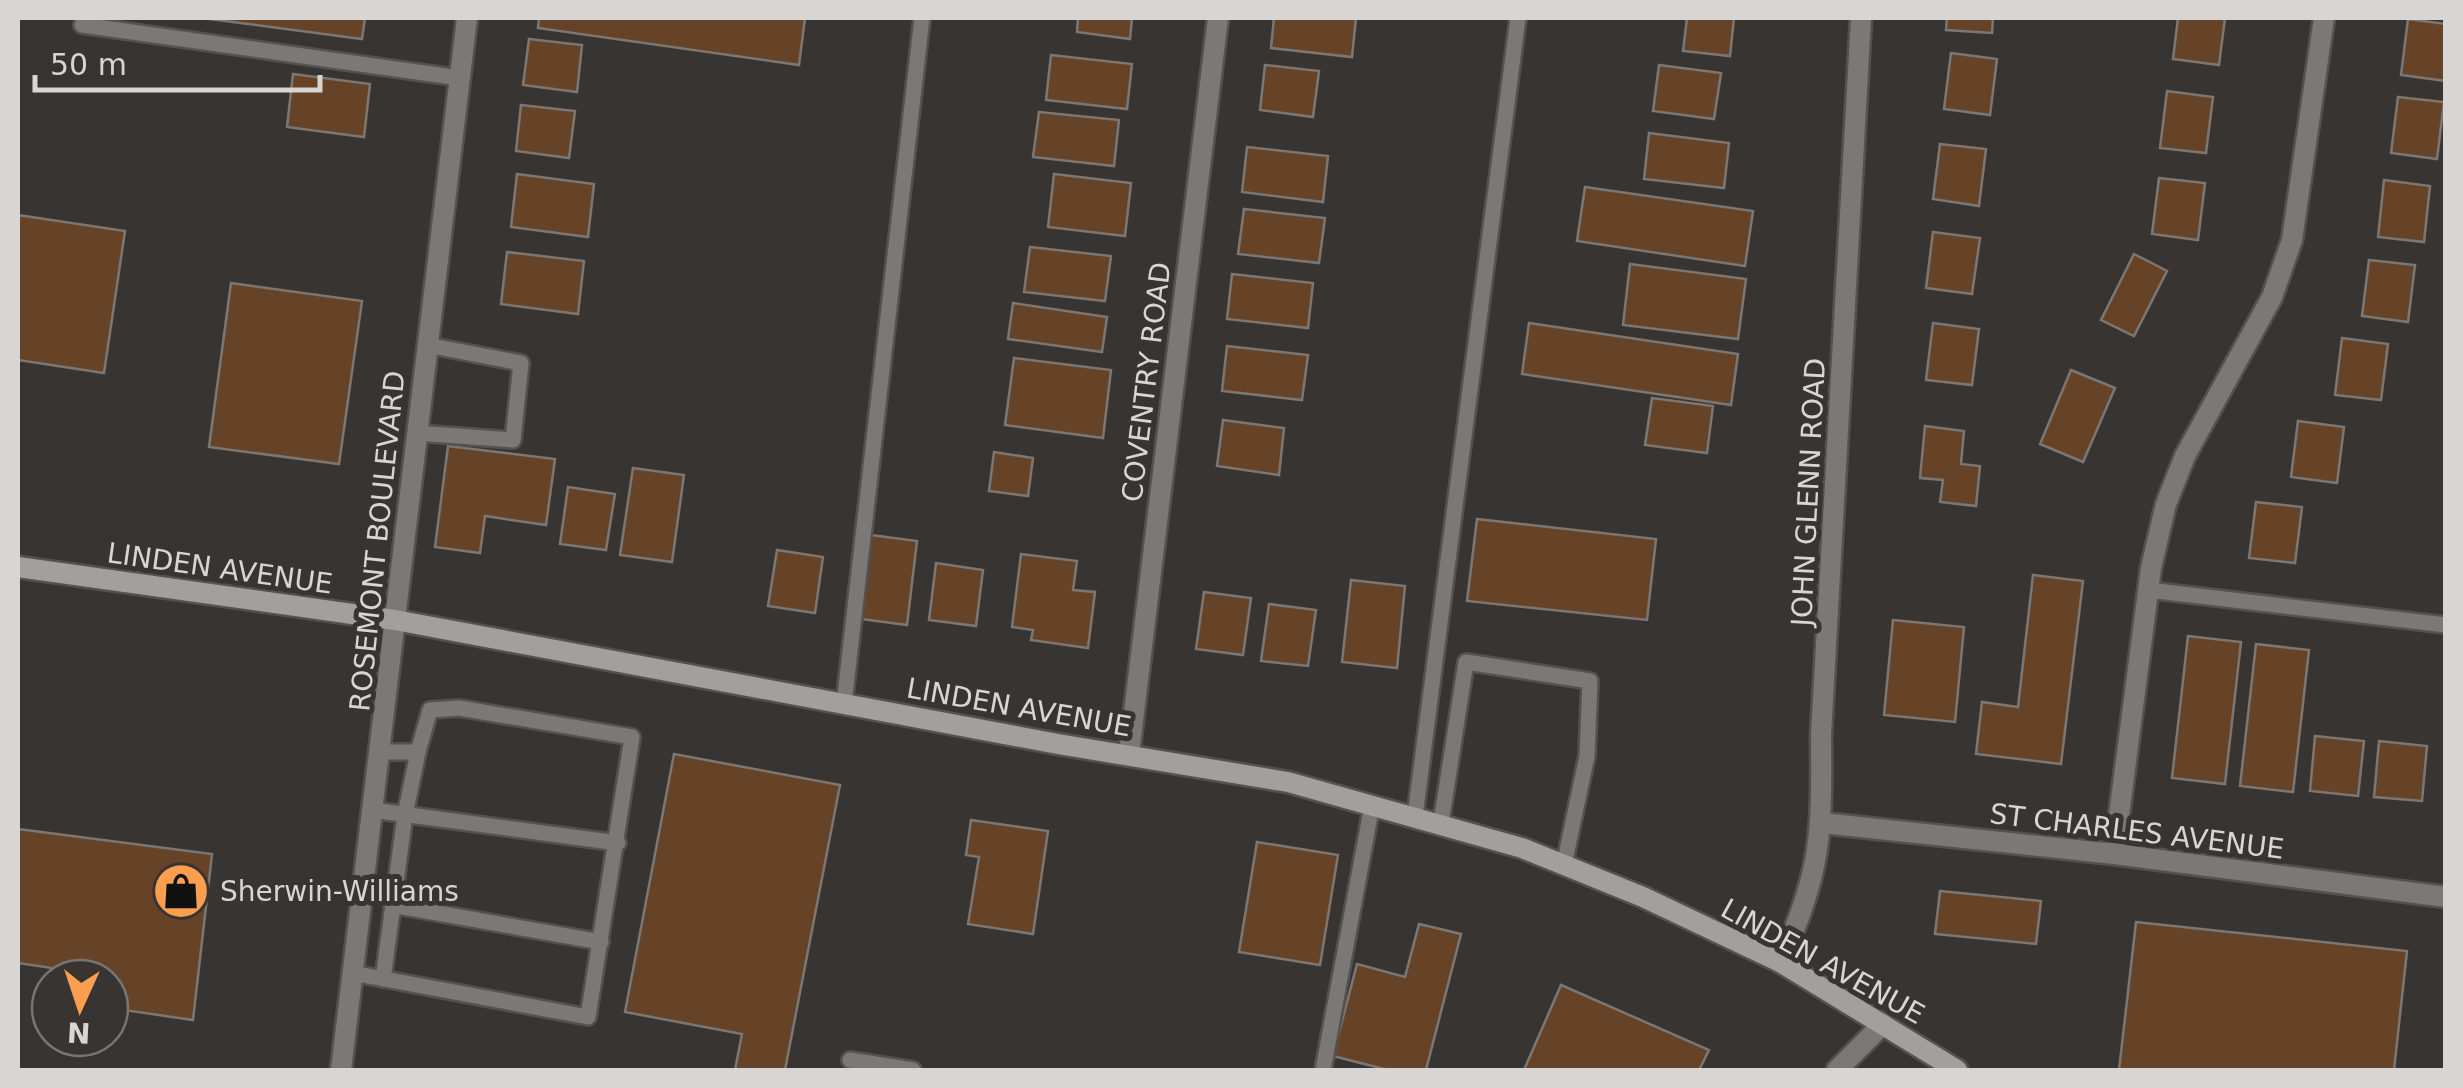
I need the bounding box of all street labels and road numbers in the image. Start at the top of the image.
street label: COVENTRY ROAD [1115,260,1178,504]
street label: JOHN GLENN ROAD [1785,357,1832,629]
street label: ROSEMONT BOULEVARD [343,369,412,713]
street label: LINDEN AVENUE [105,536,335,601]
street label: LINDEN AVENUE [904,672,1134,743]
street label: ST CHARLES AVENUE [1988,797,2286,866]
street label: LINDEN AVENUE [1715,892,1930,1031]

